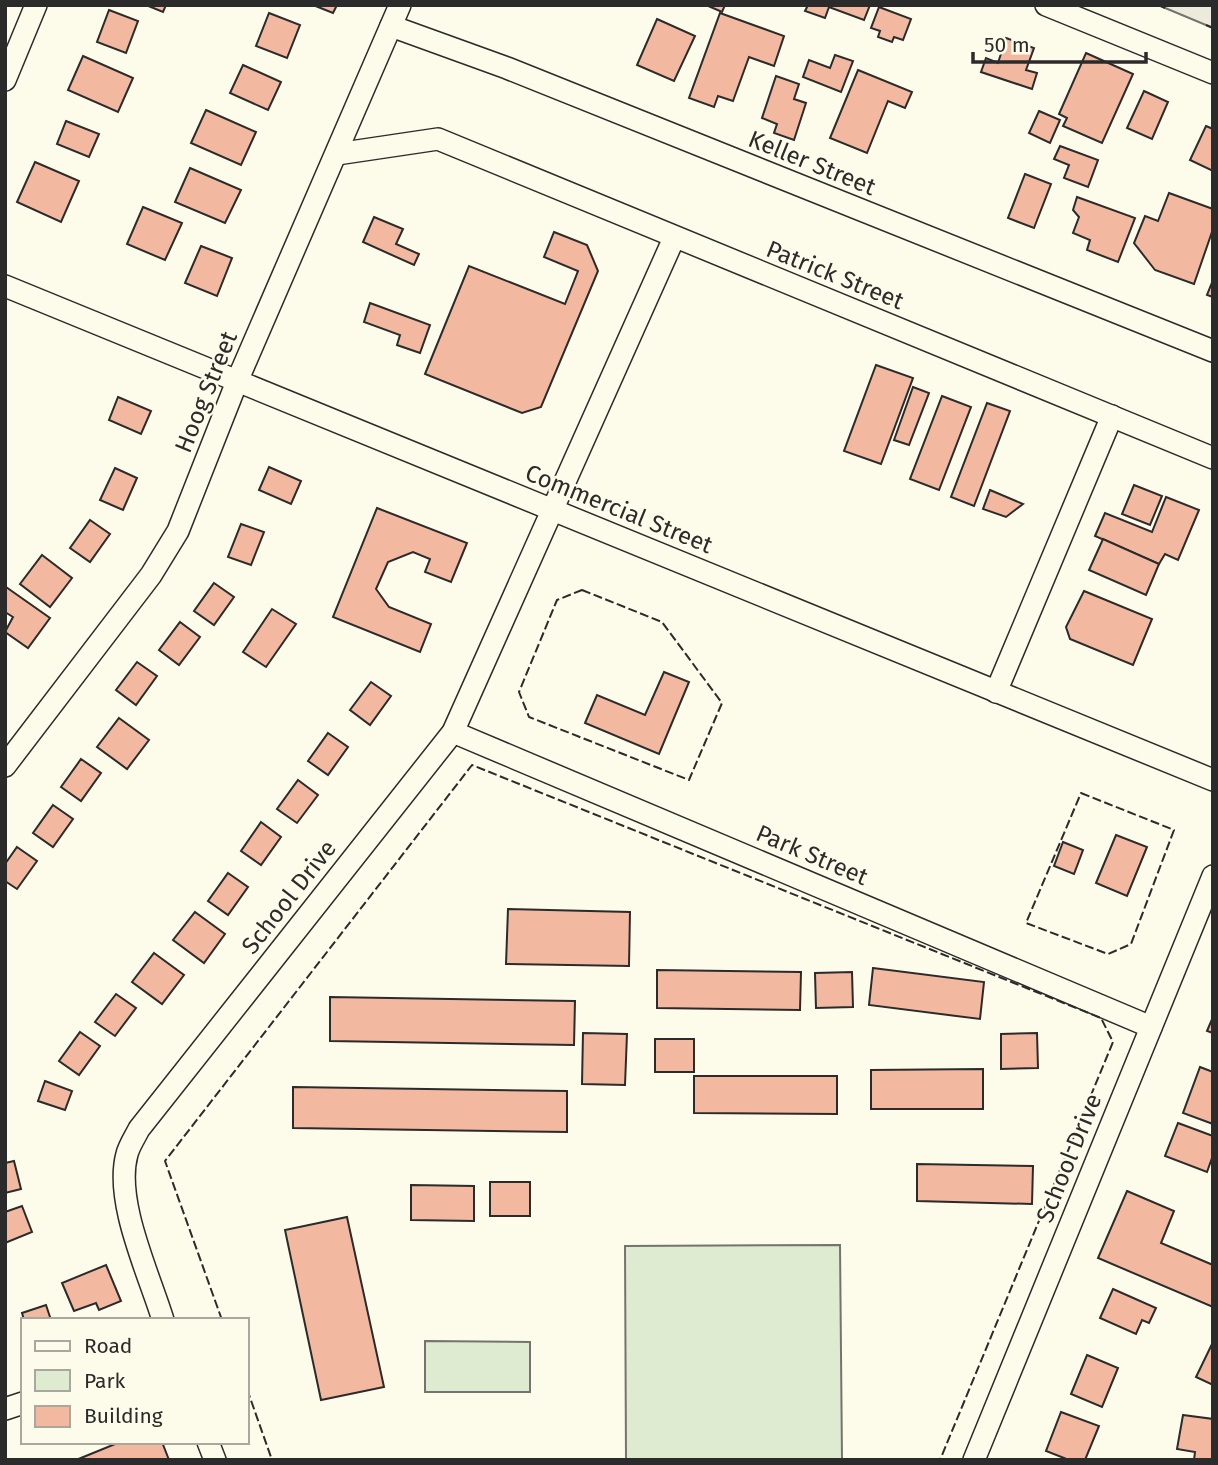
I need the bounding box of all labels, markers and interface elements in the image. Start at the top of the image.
scale bar [973,21,1146,65]
text: 50 m [984,32,1030,58]
street label: Keller Street [744,125,880,201]
street label: Patrick Street [762,235,908,315]
street label: Hoog Street [169,327,243,457]
street label: Commercial Street [521,459,717,559]
street label: Park Street [752,819,872,891]
street label: School Drive [236,835,342,959]
street label: School Drive [1030,1090,1108,1226]
legend [21,1318,248,1444]
text: Road [84,1333,132,1359]
text: Park [84,1368,126,1394]
text: Building [84,1403,163,1429]

